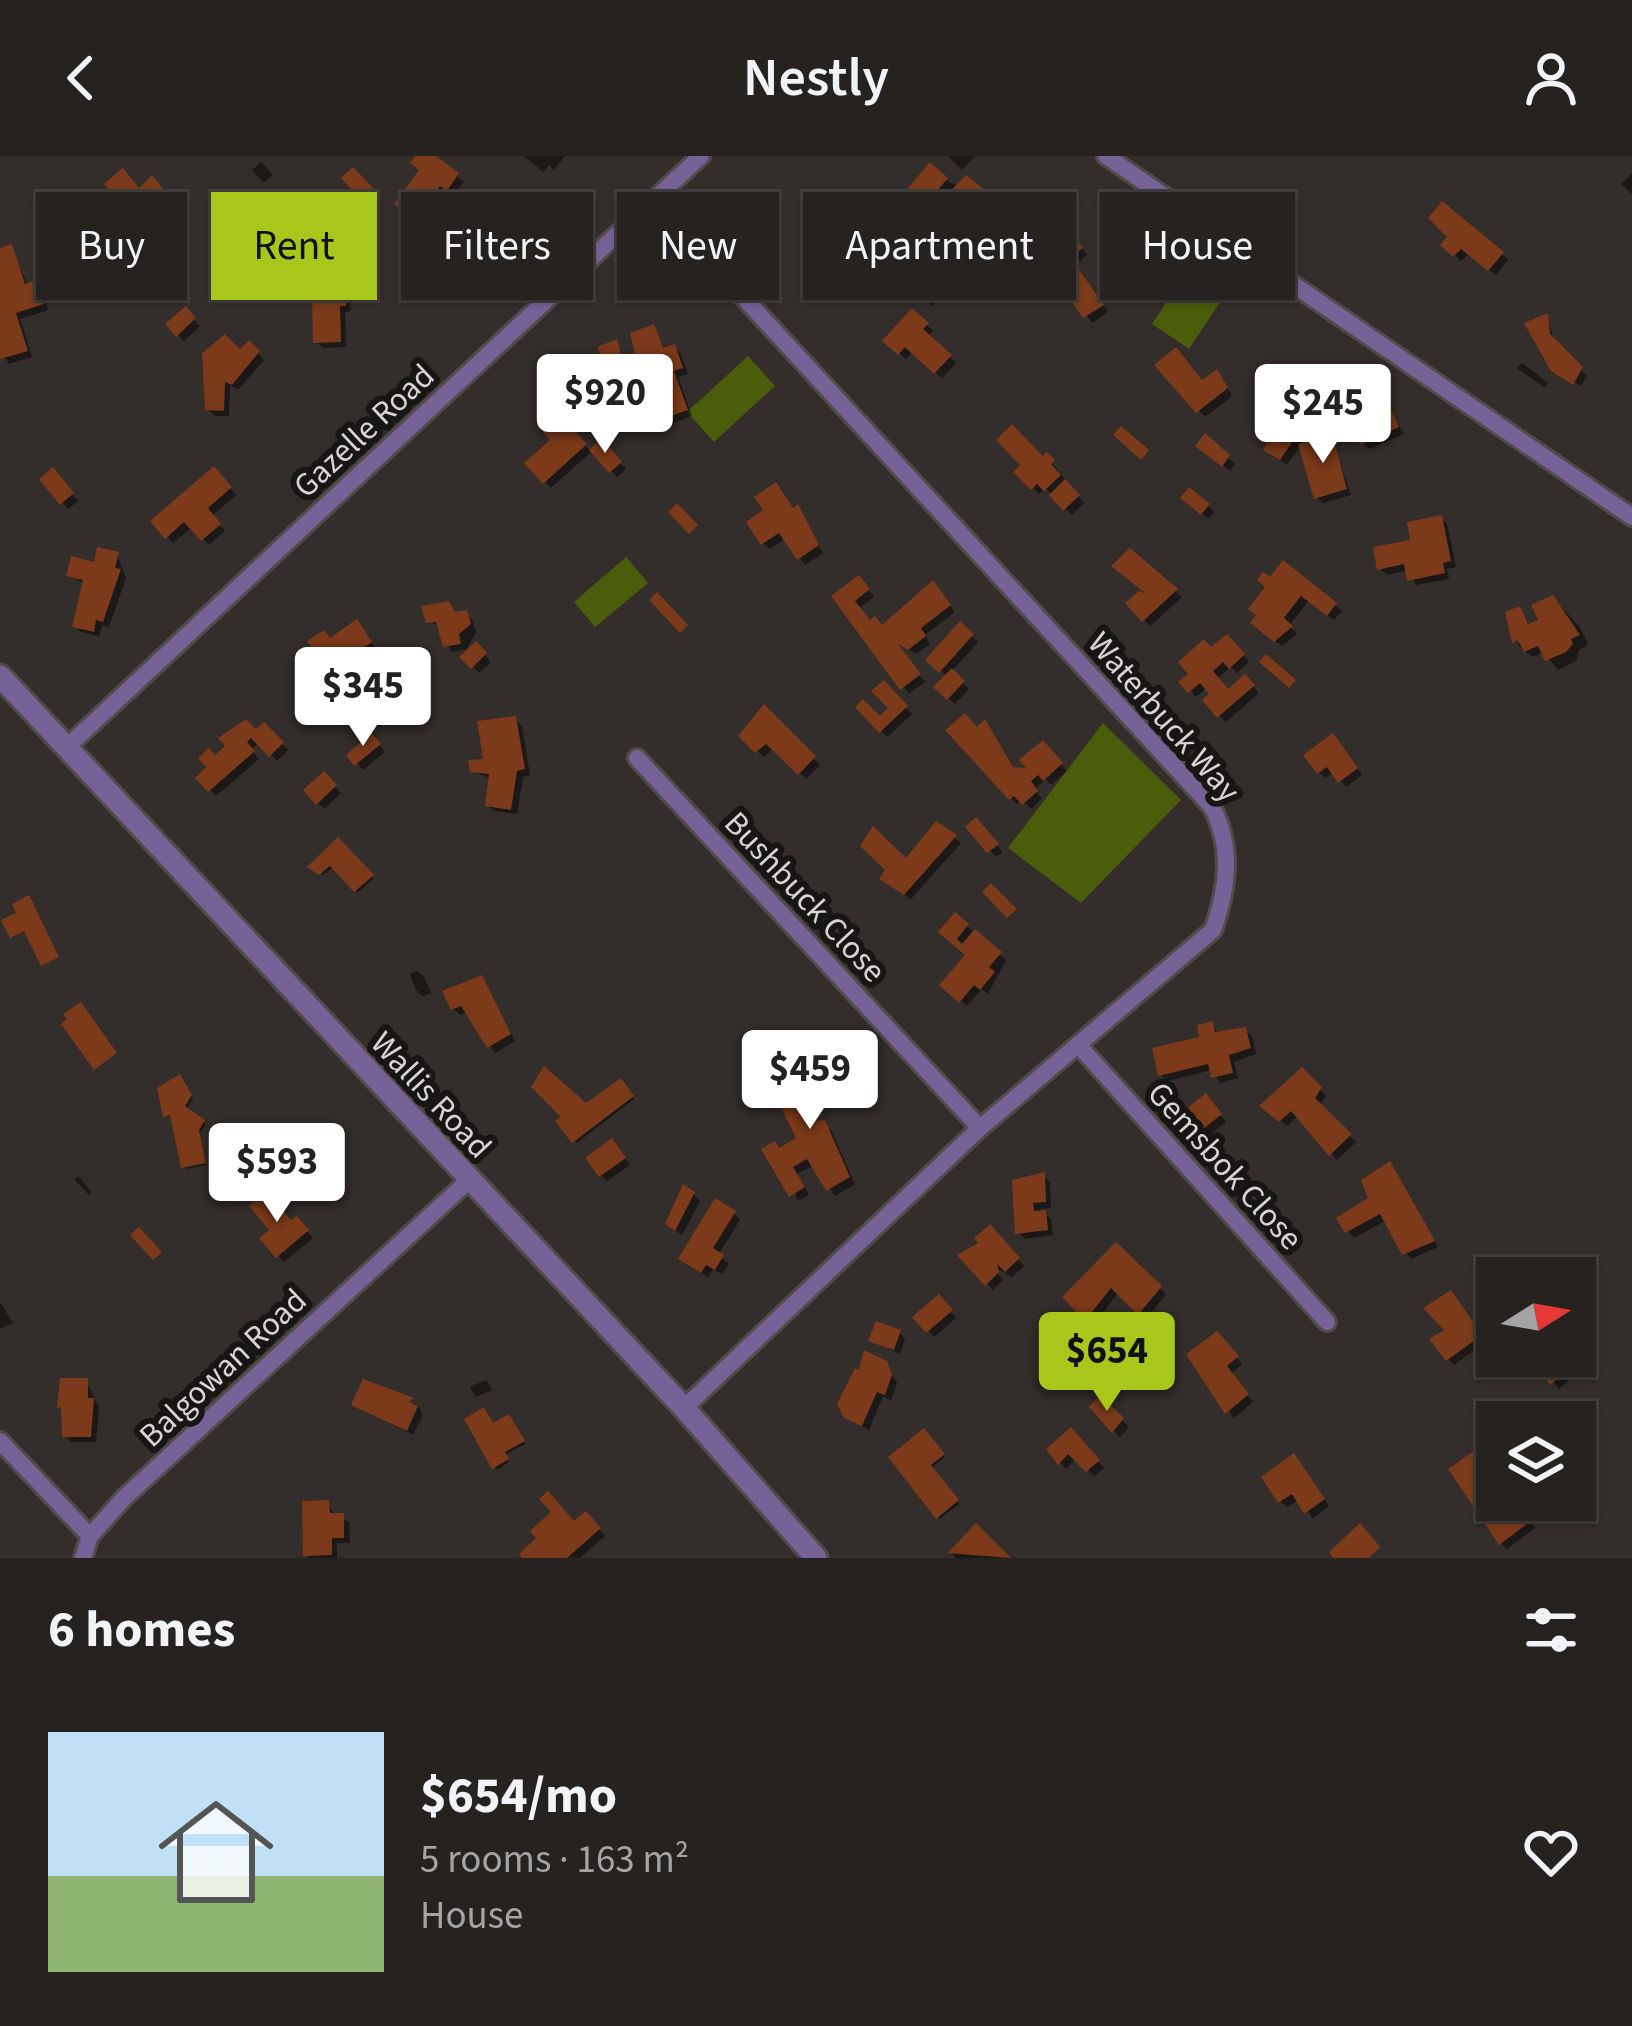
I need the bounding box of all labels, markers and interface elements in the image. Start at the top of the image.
text: Nestly [743,40,889,117]
icon: back [48,45,114,111]
icon: person [1518,45,1584,111]
chip: Buy [36,192,187,300]
chip: Rent [211,192,377,300]
chip: Filters [401,192,593,300]
chip: New [617,192,779,300]
chip: Apartment [803,192,1076,300]
chip: House [1100,192,1295,300]
street label: Gazelle Road [283,353,445,509]
pin: $920 [534,354,676,456]
pin: $245 [1252,364,1394,466]
text: $920 [564,365,646,421]
text: $245 [1282,375,1364,431]
street label: Waterbuck Way [1077,622,1251,813]
pin: $345 [292,647,434,749]
text: $345 [322,658,404,714]
street label: Bushbuck Close [713,801,897,993]
street label: Wallis Road [360,1021,502,1169]
pin: $459 [739,1030,881,1132]
text: $459 [769,1041,851,1097]
street label: Gemsbok Close [1136,1071,1313,1261]
pin: $593 [206,1123,348,1225]
text: $593 [236,1134,318,1190]
north arrow [1476,1257,1596,1377]
map controls [1476,1257,1596,1521]
street label: Balgowan Road [129,1278,317,1458]
pin: $654 [1036,1312,1178,1414]
text: $654 [1066,1323,1148,1379]
button: layers [1476,1401,1596,1521]
text: 6 homes [48,1594,235,1666]
icon: filters [1518,1597,1584,1663]
text: $654/mo [420,1760,617,1832]
icon: home [144,1780,288,1924]
icon: heart [1518,1819,1584,1885]
text: 5 rooms · 163 m² [420,1832,689,1888]
text: House [420,1888,523,1944]

